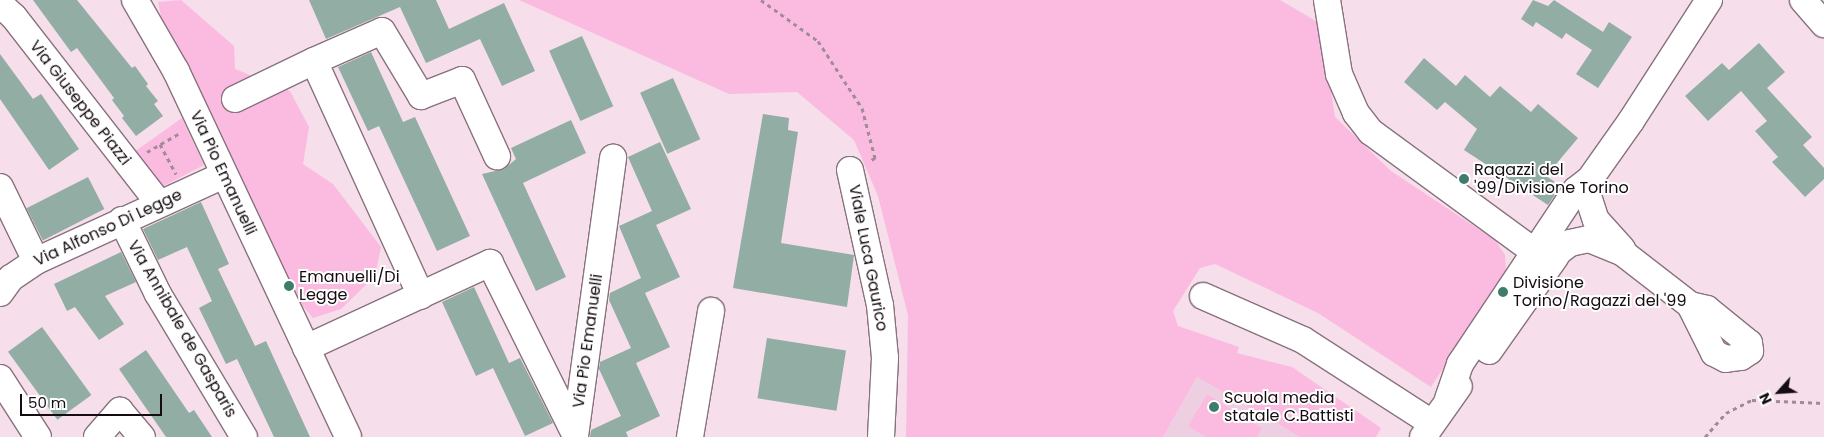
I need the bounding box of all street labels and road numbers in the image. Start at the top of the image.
street label: Via Giuseppe Piazzi [25,37,135,169]
street label: Via Pio Emanuelli [186,108,260,238]
street label: Viale Luca Gaurico [844,183,892,333]
street label: Via Alfonso Di Legge [31,185,185,271]
street label: Via Annibale de Gasparis [123,237,241,421]
street label: Via Pio Emanuelli [569,273,607,409]

